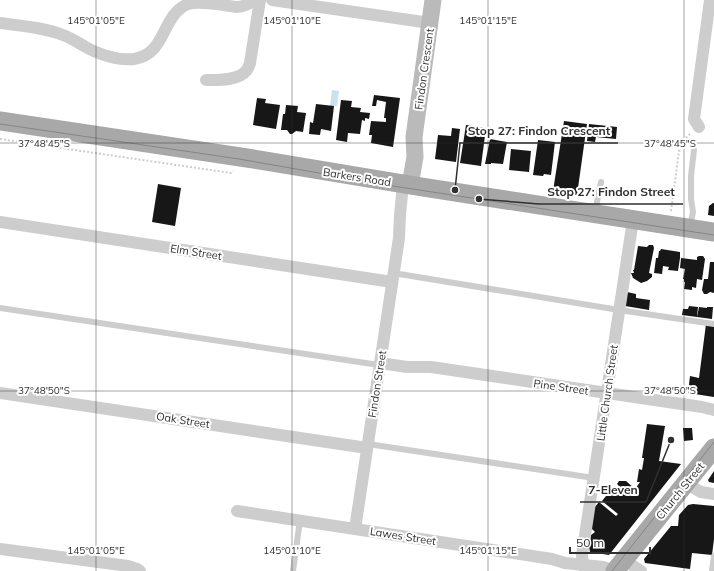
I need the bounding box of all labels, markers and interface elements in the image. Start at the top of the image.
text: 145°01'05"E [67,14,125,27]
text: 145°01'10"E [263,14,321,27]
text: 145°01'15"E [459,14,517,27]
street label: Findon Crescent [411,27,437,111]
callout: Stop 27: Findon Crescent [460,119,618,143]
text: Stop 27: Findon Crescent [468,123,611,138]
text: 37°48'45"S [18,137,70,150]
text: 37°48'45"S [644,137,696,150]
street label: Barkers Road [322,165,392,189]
callout: Stop 27: Findon Street [539,180,683,204]
text: Stop 27: Findon Street [547,184,675,199]
street label: Elm Street [169,241,223,263]
street label: Little Church Street [593,344,621,442]
street label: Findon Street [365,349,389,419]
street label: Pine Street [533,376,590,398]
text: 37°48'50"S [18,384,70,397]
text: 37°48'50"S [644,384,696,397]
street label: Oak Street [155,409,211,431]
street label: Church Street [653,460,707,522]
callout: 7-Eleven [580,478,646,502]
text: 7-Eleven [588,482,638,497]
street label: Lawes Street [369,524,437,548]
scale bar [570,529,650,555]
text: 50 m [576,535,604,550]
text: 145°01'05"E [67,544,125,557]
text: 145°01'10"E [263,544,321,557]
text: 145°01'15"E [459,544,517,557]

